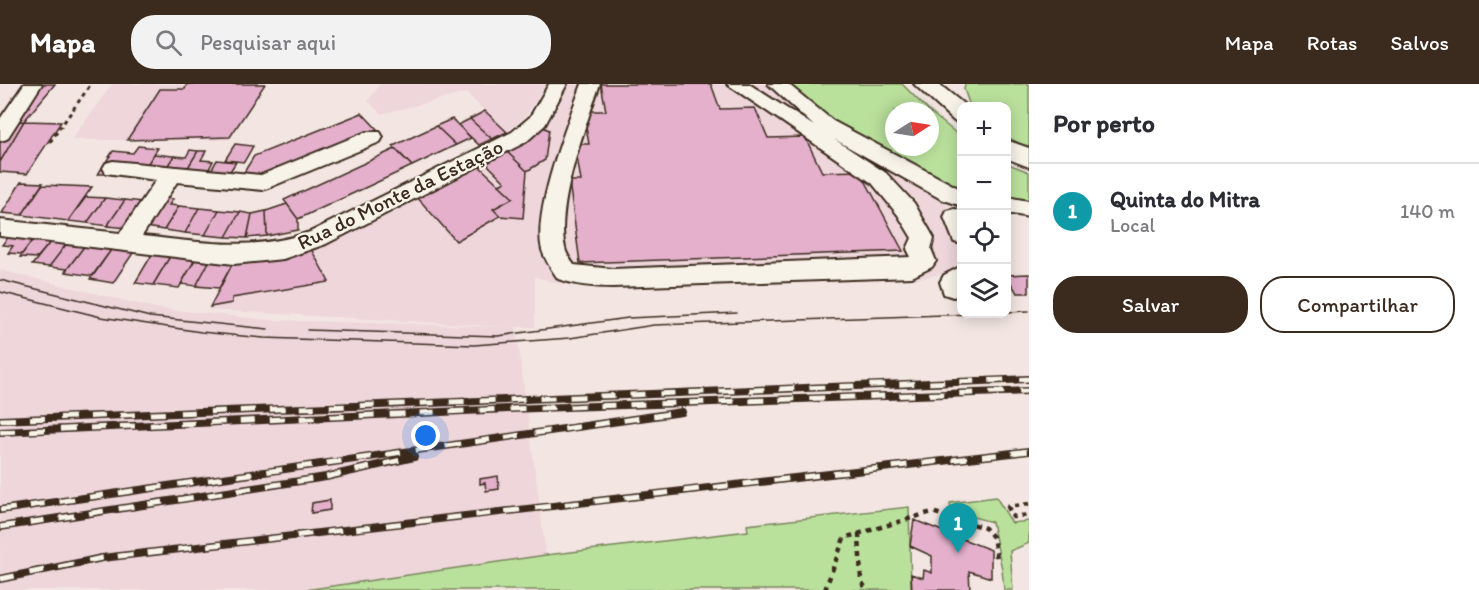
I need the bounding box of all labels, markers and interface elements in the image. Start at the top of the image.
search box [131,15,551,69]
text: Mapa [30,25,95,59]
icon: search [152,26,185,59]
text: Pesquisar aqui [200,29,336,56]
text: Mapa [1225,30,1274,55]
text: Rotas [1307,30,1357,55]
text: Salvos [1390,30,1449,55]
north arrow [885,102,939,156]
map controls [957,102,1011,318]
button: + [957,102,1011,156]
text: Por perto [1053,107,1155,139]
street label: Rua do Monte da Estação [293,133,507,255]
button: − [957,156,1011,210]
text: Quinta do Mitra [1110,186,1260,213]
text: 1 [1068,199,1077,223]
text: 140 m [1400,199,1455,223]
button: locate [957,210,1011,264]
text: Local [1110,213,1155,237]
button: layers [957,264,1011,318]
button: Salvar [1053,276,1248,333]
button: Compartilhar [1260,276,1455,333]
your location [411,421,440,450]
pin: 1 [938,504,978,553]

